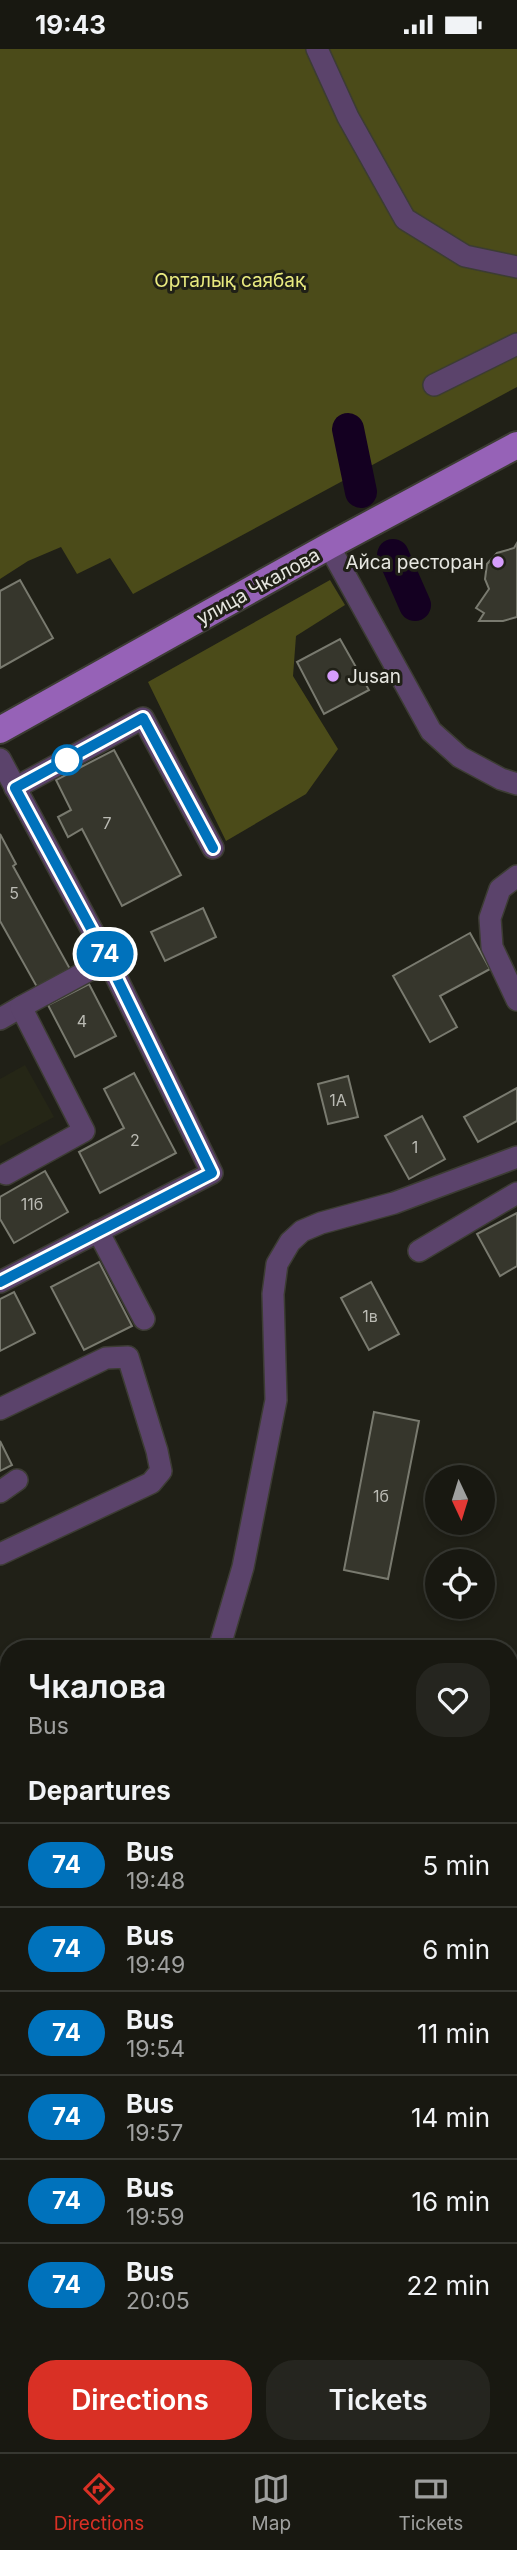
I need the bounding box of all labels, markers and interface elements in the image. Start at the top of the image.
text: 19:43 [35,9,106,40]
park label: Орталық саябақ [154,269,306,292]
street label: улица Чкалова [193,543,324,630]
place label: Айса ресторан [345,551,484,574]
marker: Айса ресторан [490,554,506,570]
place label: Jusan [347,665,401,688]
marker: Jusan [325,668,341,684]
unlabelled marker [52,745,82,775]
house number: 7 [102,813,112,833]
house number: 5 [9,883,19,903]
line badge: 74 [74,931,136,977]
text: 74 [91,939,119,968]
house number: 4 [77,1011,87,1031]
house number: 1А [329,1090,347,1110]
house number: 2 [130,1130,140,1150]
house number: 1 [412,1137,418,1157]
house number: 11б [21,1194,43,1214]
house number: 1в [362,1306,378,1326]
north arrow [425,1465,495,1535]
map controls [425,1465,495,1619]
house number: 1б [373,1486,389,1506]
button: locate [425,1549,495,1619]
button: heart [416,1663,490,1737]
text: Чкалова [28,1666,167,1706]
text: Bus [28,1712,69,1740]
text: Departures [28,1775,171,1806]
text: Bus [126,1836,174,1867]
text: 74 [52,1850,81,1879]
text: 5 min [422,1850,490,1881]
text: 19:48 [126,1867,185,1895]
text: Bus [126,1920,174,1951]
text: 74 [52,1934,81,1963]
text: 6 min [422,1934,490,1965]
text: 19:49 [126,1951,185,1979]
text: Bus [126,2004,174,2035]
text: 74 [52,2018,81,2047]
text: 11 min [417,2018,490,2049]
text: 19:54 [126,2035,185,2063]
text: Bus [126,2088,174,2119]
text: 74 [52,2102,81,2131]
text: 14 min [411,2102,490,2133]
text: 19:57 [126,2119,183,2147]
text: Bus [126,2172,174,2203]
text: 74 [52,2186,81,2215]
text: 16 min [412,2186,490,2217]
text: 19:59 [126,2203,185,2231]
text: Bus [126,2256,174,2287]
text: 74 [52,2270,81,2299]
text: 22 min [407,2270,490,2301]
text: 20:05 [126,2287,190,2315]
button: Directions [28,2360,252,2440]
button: Tickets [266,2360,490,2440]
tab: Directions [54,2470,144,2535]
tab: Map [252,2470,291,2535]
tab: Tickets [398,2470,463,2535]

